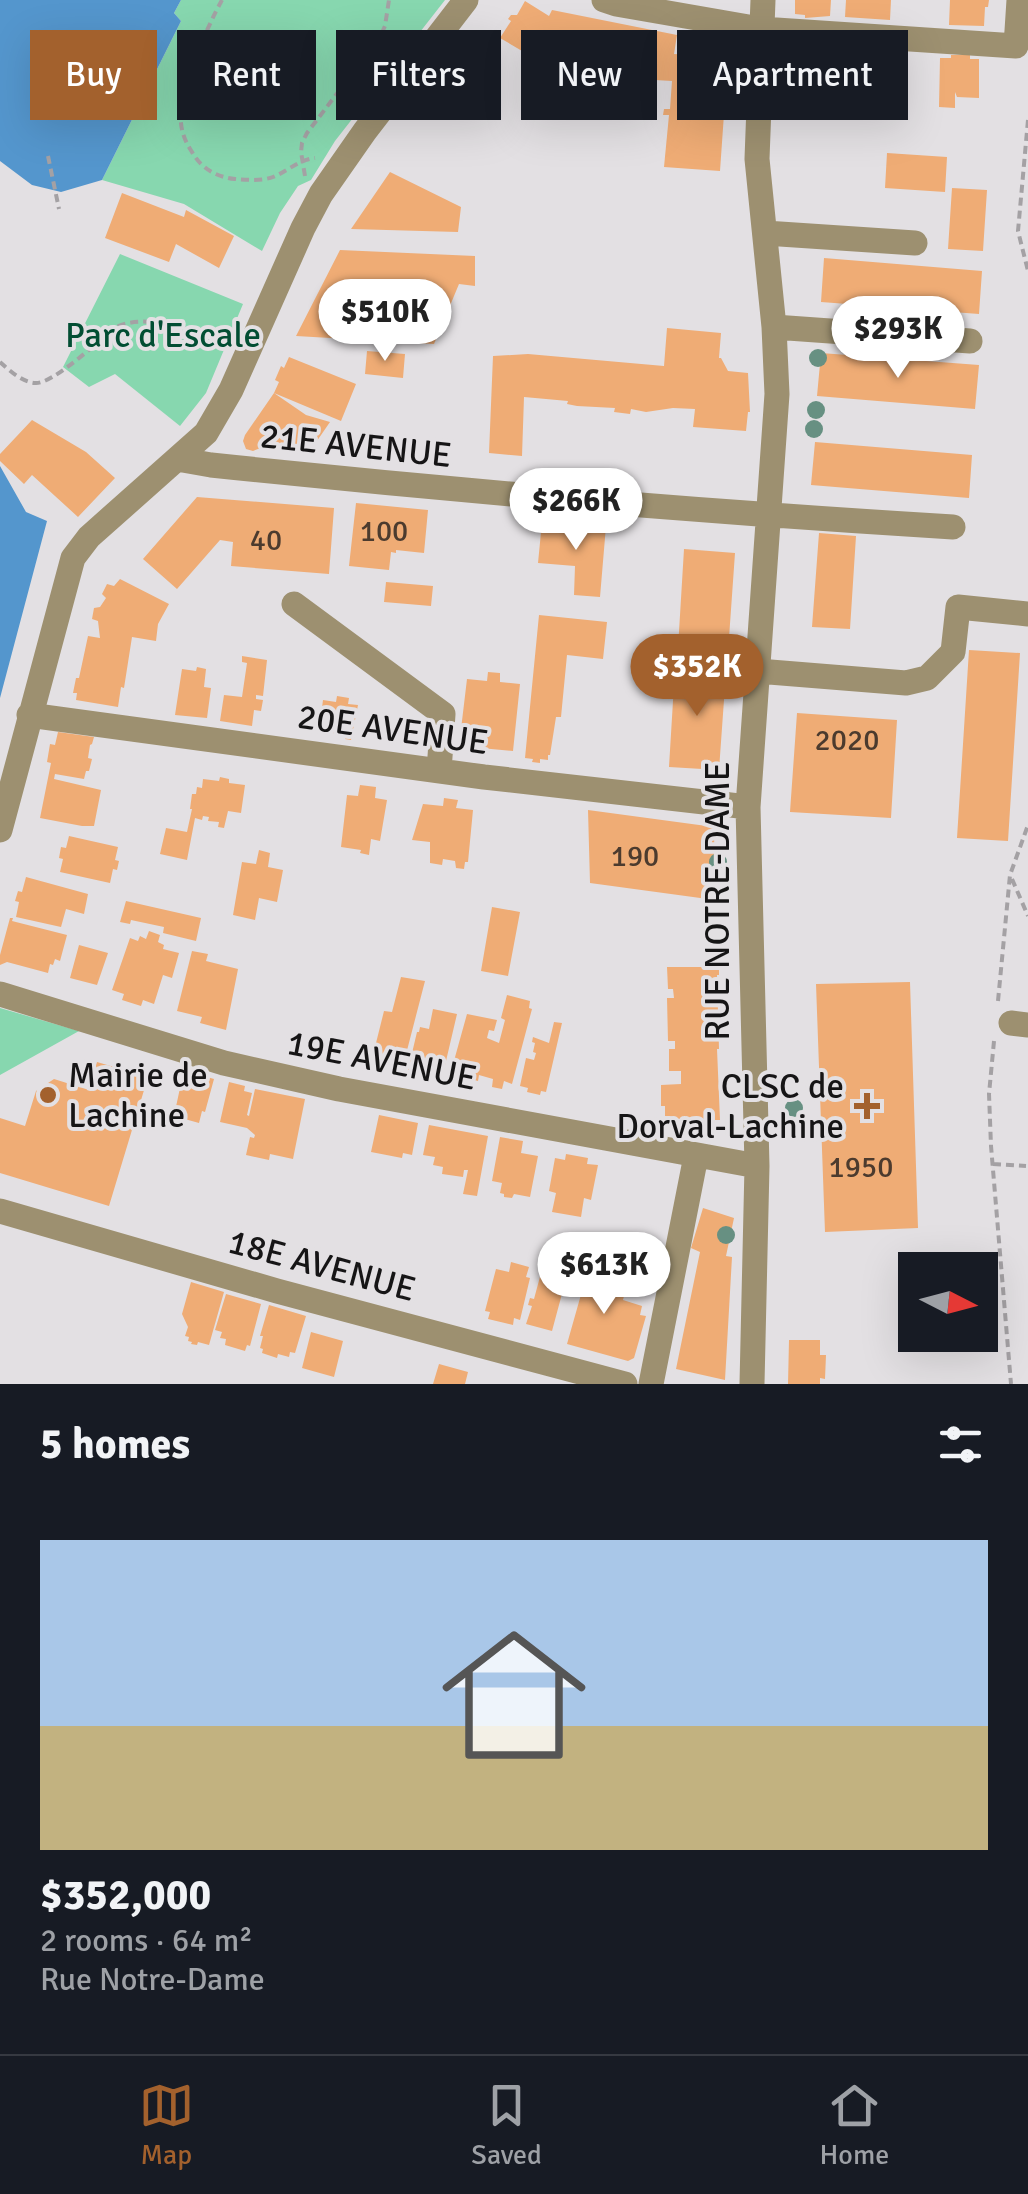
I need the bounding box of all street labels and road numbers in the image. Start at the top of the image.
street label: 21E AVENUE [258,414,454,477]
street label: 20E AVENUE [295,695,491,764]
street label: RUE NOTRE-DAME [696,761,739,1041]
street label: 19E AVENUE [284,1021,480,1100]
street label: 18E AVENUE [224,1220,420,1311]

